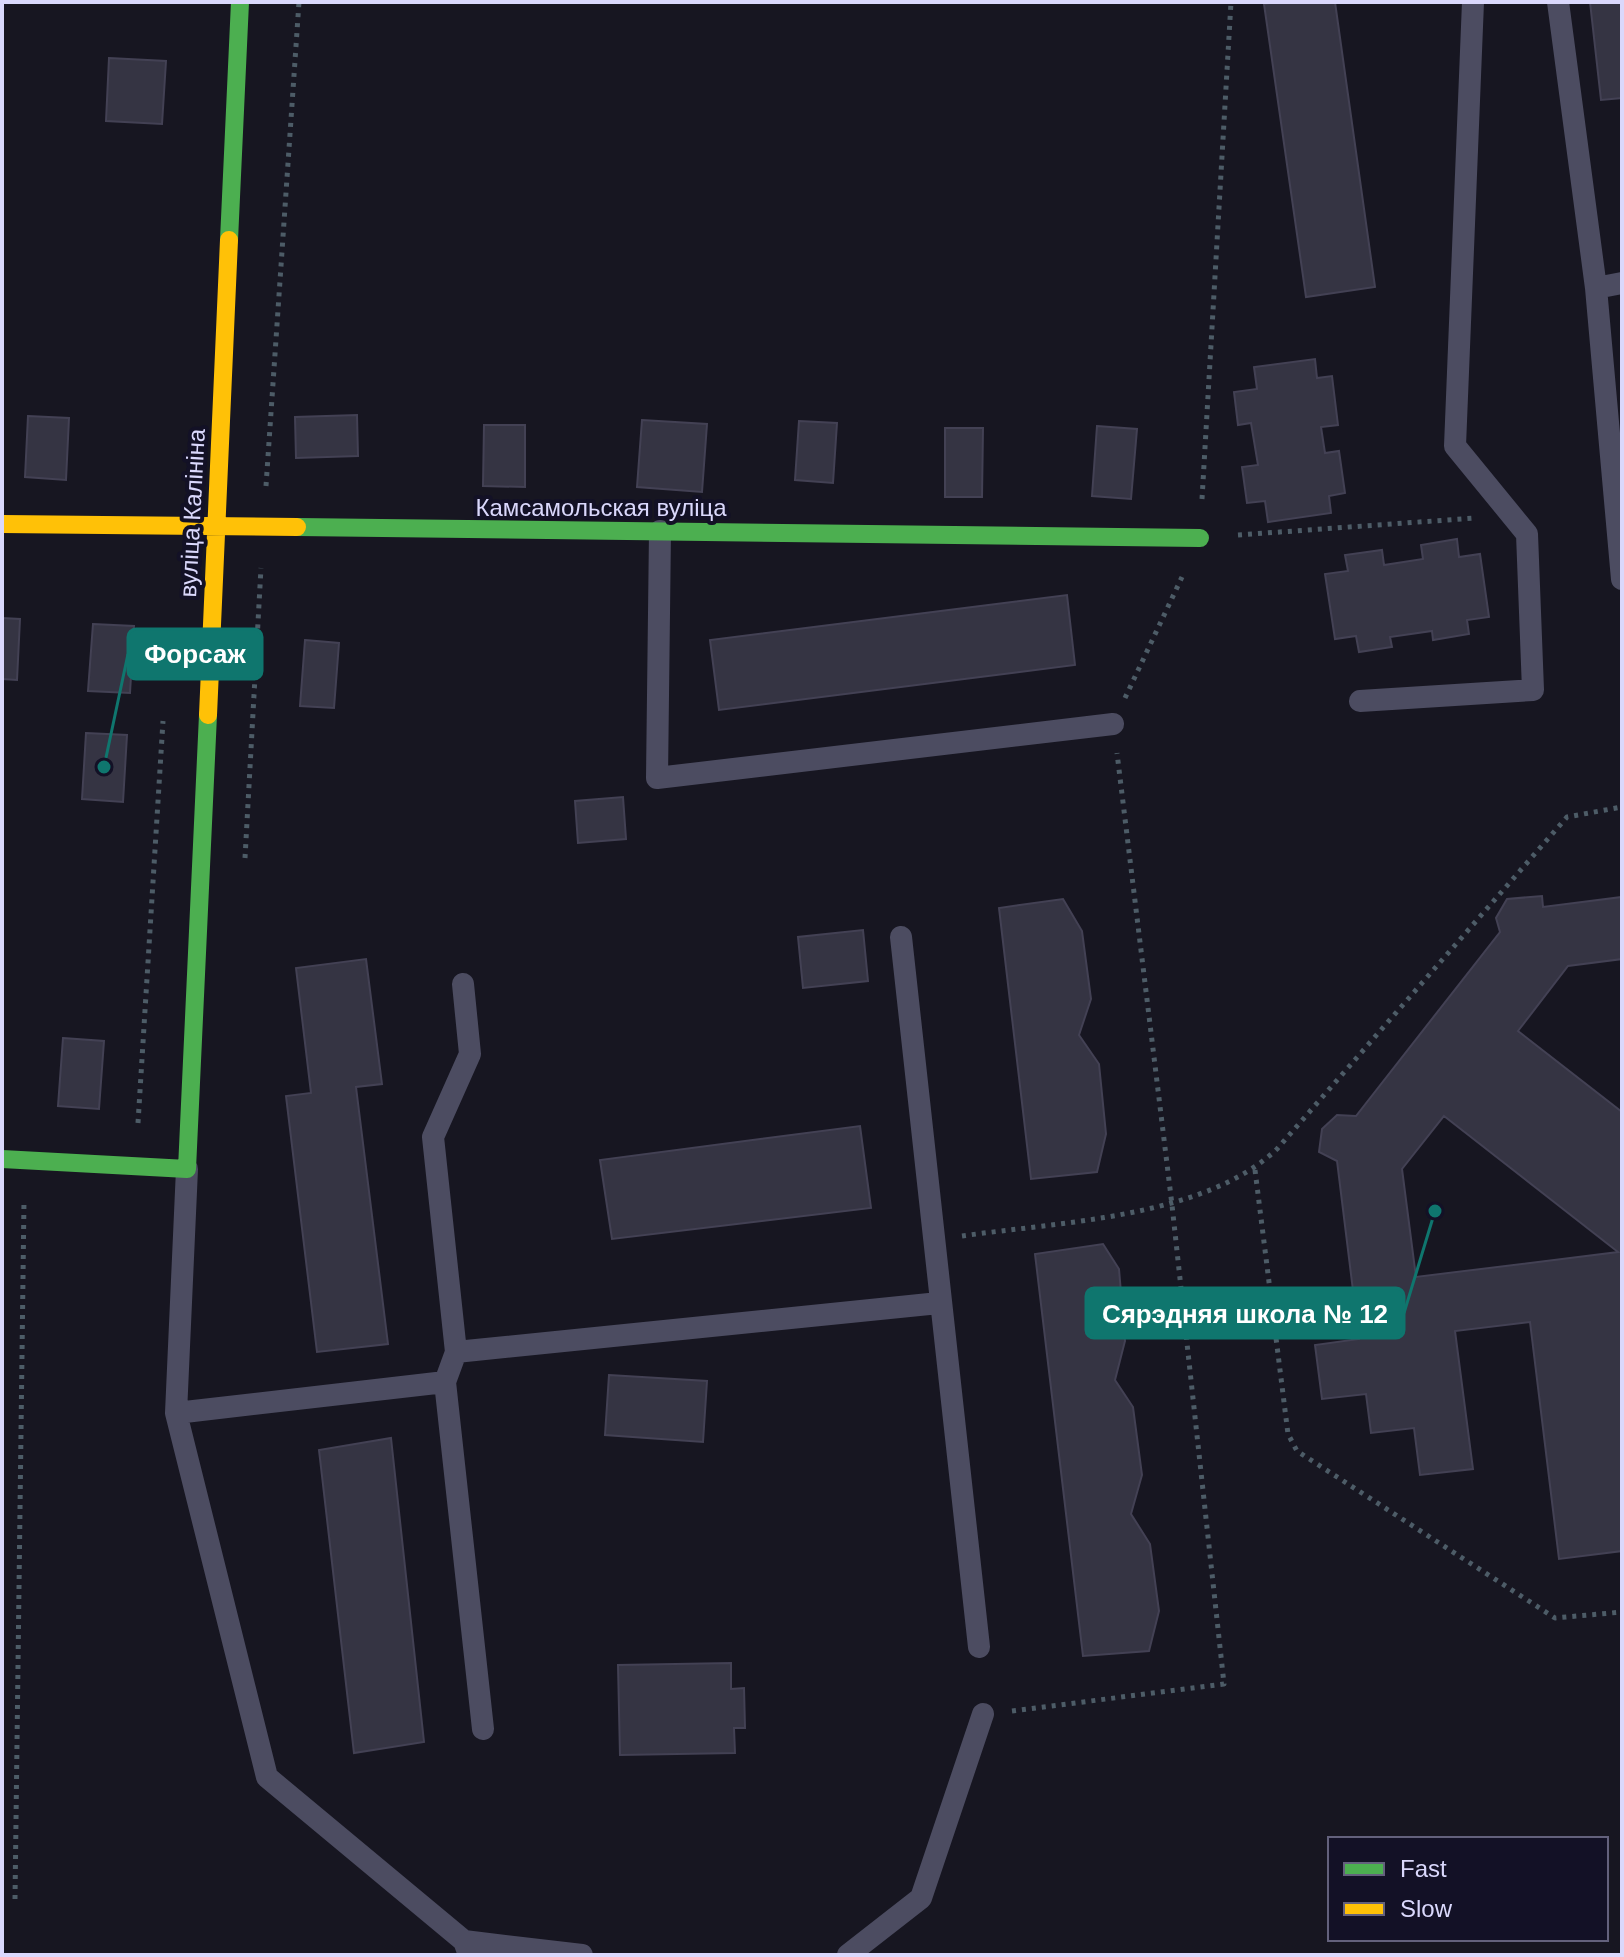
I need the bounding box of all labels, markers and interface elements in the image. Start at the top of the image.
street label: вуліца Калініна [174,427,210,598]
street label: Камсамольская вуліца [475,494,727,521]
callout: Форсаж [128,629,262,679]
text: Форсаж [144,639,246,669]
callout: Сярэдняя школа № 12 [1086,1288,1404,1338]
text: Сярэдняя школа № 12 [1102,1299,1388,1329]
legend [1328,1837,1608,1941]
text: Fast [1400,1855,1447,1882]
text: Slow [1400,1895,1453,1922]

